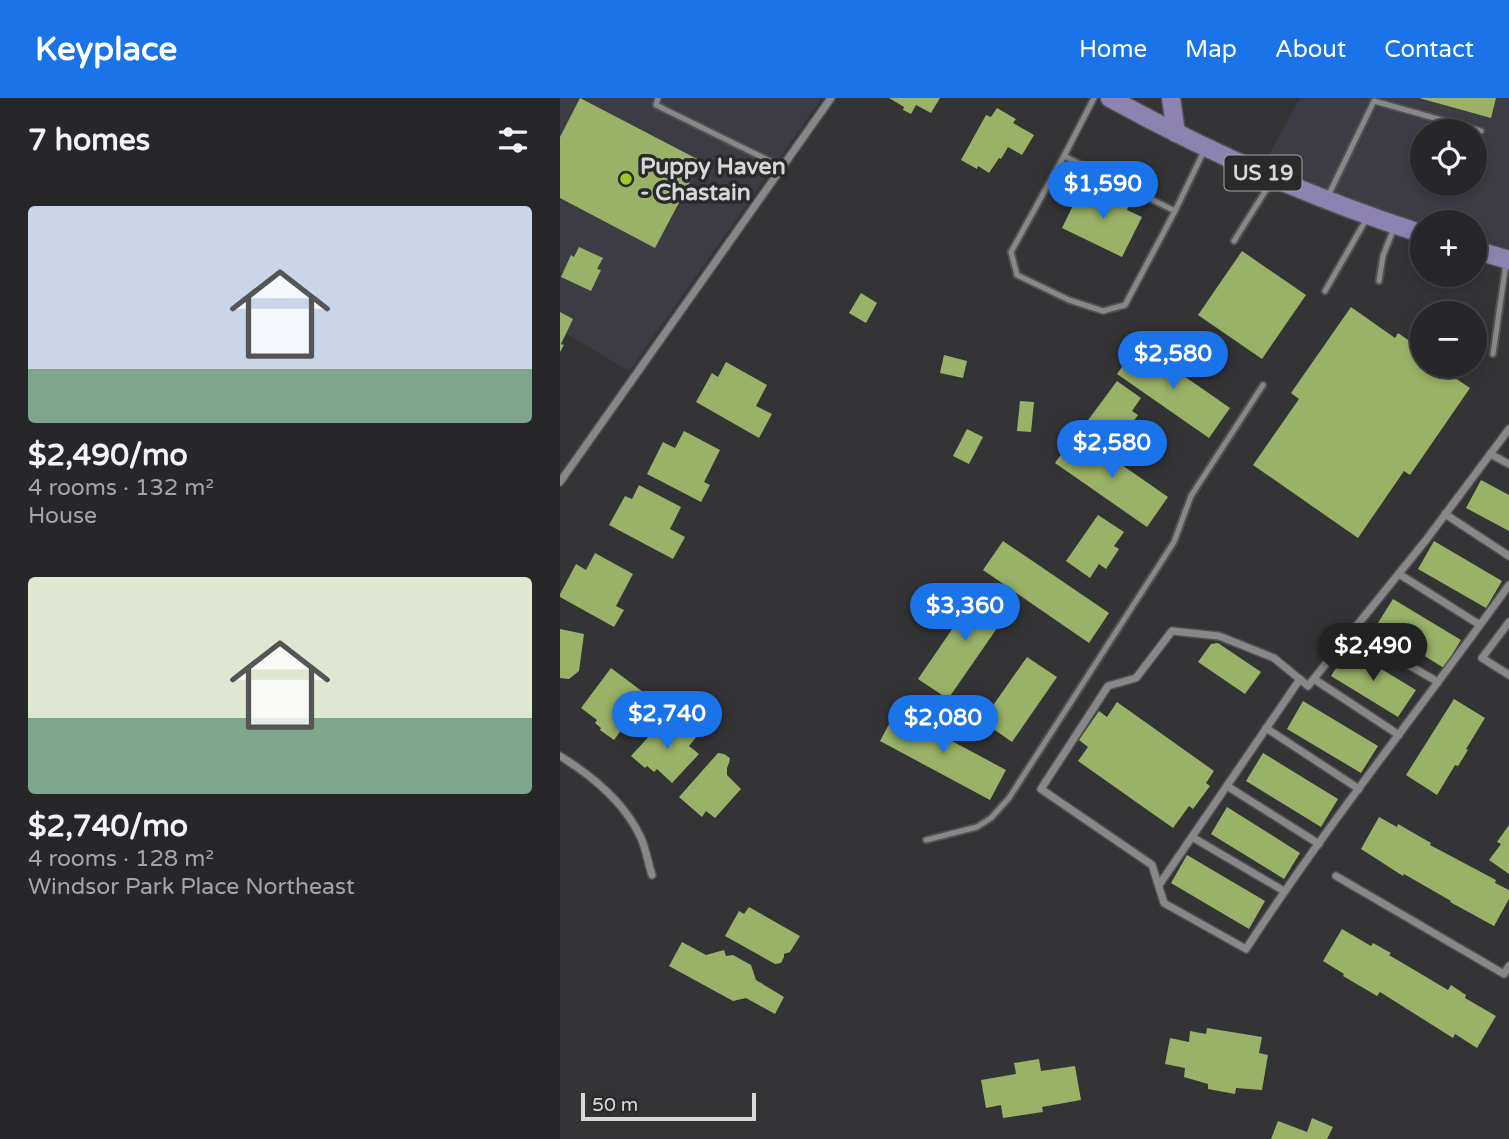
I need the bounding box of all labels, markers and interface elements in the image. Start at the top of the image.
text: Keyplace [35,30,177,69]
text: Home [1079,35,1147,64]
text: Map [1185,35,1237,64]
text: About [1275,35,1346,64]
text: Contact [1384,35,1474,64]
map controls [1410,119,1487,378]
button: locate [1410,119,1487,196]
icon: filters [494,121,532,159]
text: 7 homes [28,122,150,159]
place label: Puppy Haven - Chastain [640,153,786,207]
road number: US 19 [1224,155,1302,190]
pin: $1,590 [1046,162,1160,221]
text: $1,590 [1064,170,1142,198]
marker: Puppy Haven - Chastain [618,171,634,187]
button: + [1410,210,1487,287]
icon: home [217,251,343,377]
button: − [1410,301,1487,378]
pin: $2,580 [1116,331,1230,391]
text: $2,580 [1134,340,1212,368]
pin: $2,580 [1055,420,1169,480]
text: $2,580 [1073,429,1151,457]
text: $2,490/mo [28,437,188,474]
text: 4 rooms · 132 m² [28,474,214,502]
text: House [28,502,97,530]
pin: $3,360 [908,584,1022,643]
text: $3,360 [926,592,1004,620]
icon: home [217,622,343,748]
pin: $2,490 [1316,624,1430,683]
text: $2,490 [1334,632,1412,660]
pin: $2,740 [610,692,724,751]
pin: $2,080 [886,696,1000,755]
text: $2,740 [628,700,706,728]
text: $2,080 [904,704,982,732]
text: $2,740/mo [28,808,188,845]
text: 4 rooms · 128 m² [28,845,214,873]
text: Windsor Park Place Northeast [28,873,355,901]
scale bar [581,1090,756,1122]
text: 50 m [592,1094,638,1116]

